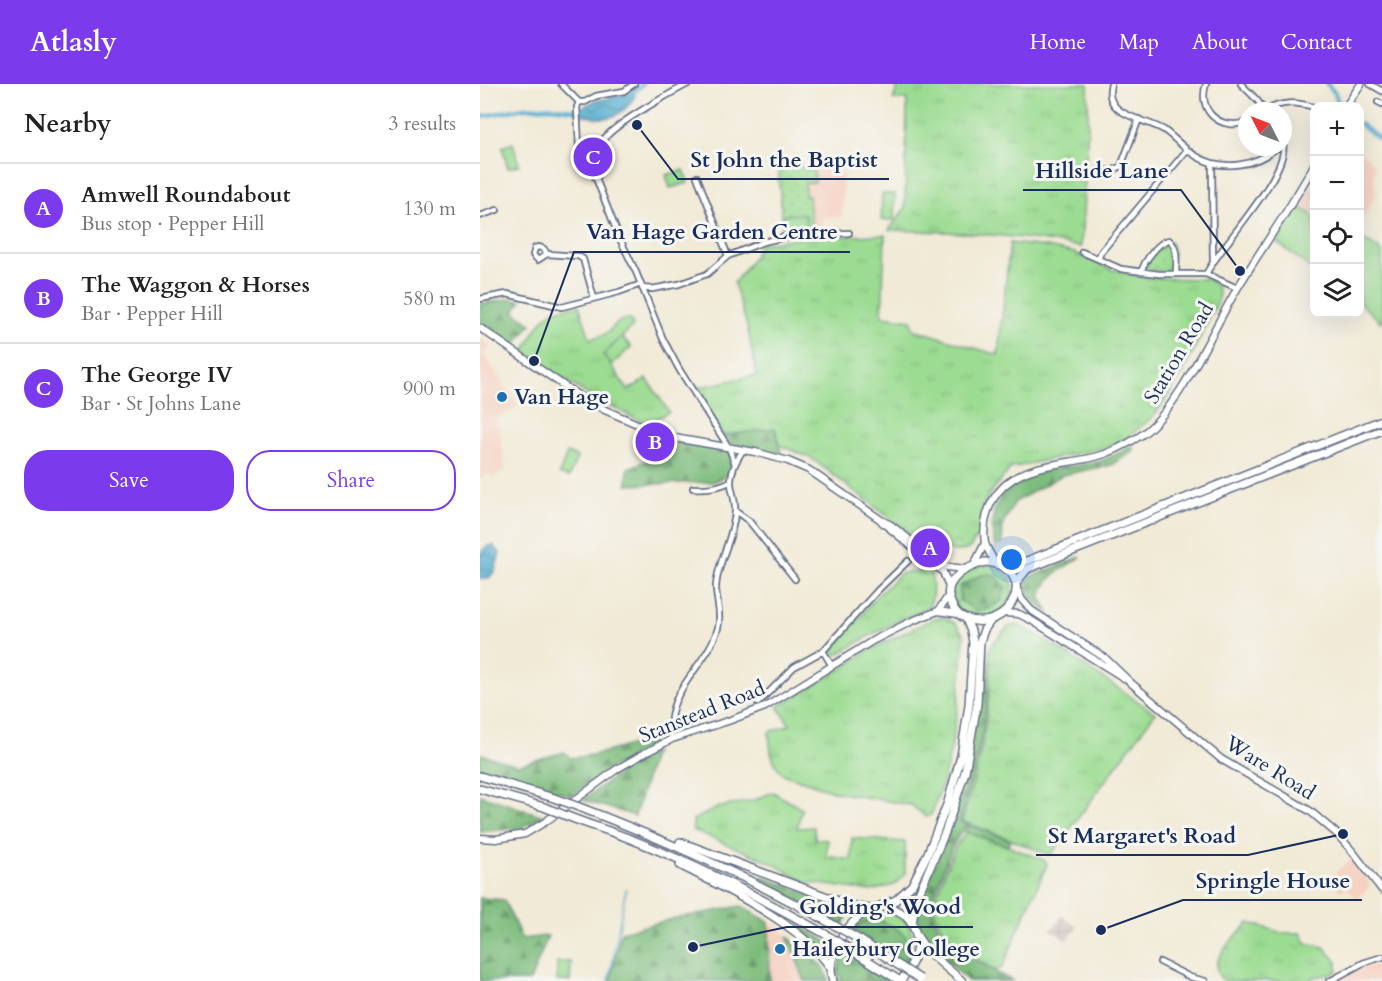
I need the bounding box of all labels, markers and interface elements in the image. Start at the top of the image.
text: Atlasly [30,23,117,61]
text: Home [1030,28,1086,57]
text: Map [1119,28,1159,57]
text: About [1192,28,1248,57]
text: Contact [1281,28,1352,57]
north arrow [1238,102,1292,156]
map controls [1310,102,1364,318]
button: + [1310,102,1364,156]
text: Nearby [24,106,112,141]
text: 3 results [388,110,456,137]
pin: C [574,134,612,180]
callout: St John the Baptist [678,139,889,179]
text: St John the Baptist [690,145,878,175]
callout: Hillside Lane [1023,150,1181,190]
text: Hillside Lane [1035,156,1169,186]
button: − [1310,156,1364,210]
text: Amwell Roundabout [81,180,290,210]
text: A [36,195,51,222]
text: 130 m [403,195,456,222]
text: Bus stop · Pepper Hill [81,210,264,237]
button: locate [1310,210,1364,264]
callout: Van Hage Garden Centre [574,212,850,252]
text: Van Hage Garden Centre [586,217,838,247]
button: layers [1310,264,1364,318]
text: The Waggon & Horses [81,270,310,300]
text: B [36,285,51,312]
text: 580 m [403,285,456,312]
street label: Station Road [1137,297,1221,409]
text: Bar · Pepper Hill [81,300,223,327]
text: The George IV [81,360,233,390]
text: C [36,375,51,402]
text: 900 m [403,375,456,402]
place label: Van Hage [514,383,609,412]
text: Bar · St Johns Lane [81,390,241,417]
marker: Van Hage [495,390,509,404]
pin: B [636,420,675,464]
button: Save [24,450,234,511]
button: Share [246,450,456,511]
pin: A [910,526,950,570]
your location [997,545,1026,574]
street label: Stanstead Road [635,674,769,750]
street label: Ware Road [1219,728,1321,807]
callout: St Margaret's Road [1036,815,1248,855]
text: St Margaret's Road [1048,821,1236,851]
callout: Springle House [1183,860,1362,900]
text: Springle House [1196,866,1350,896]
callout: Golding's Wood [787,887,973,927]
text: Golding's Wood [799,892,961,922]
place label: Haileybury College [792,935,980,964]
marker: Haileybury College [773,942,787,956]

